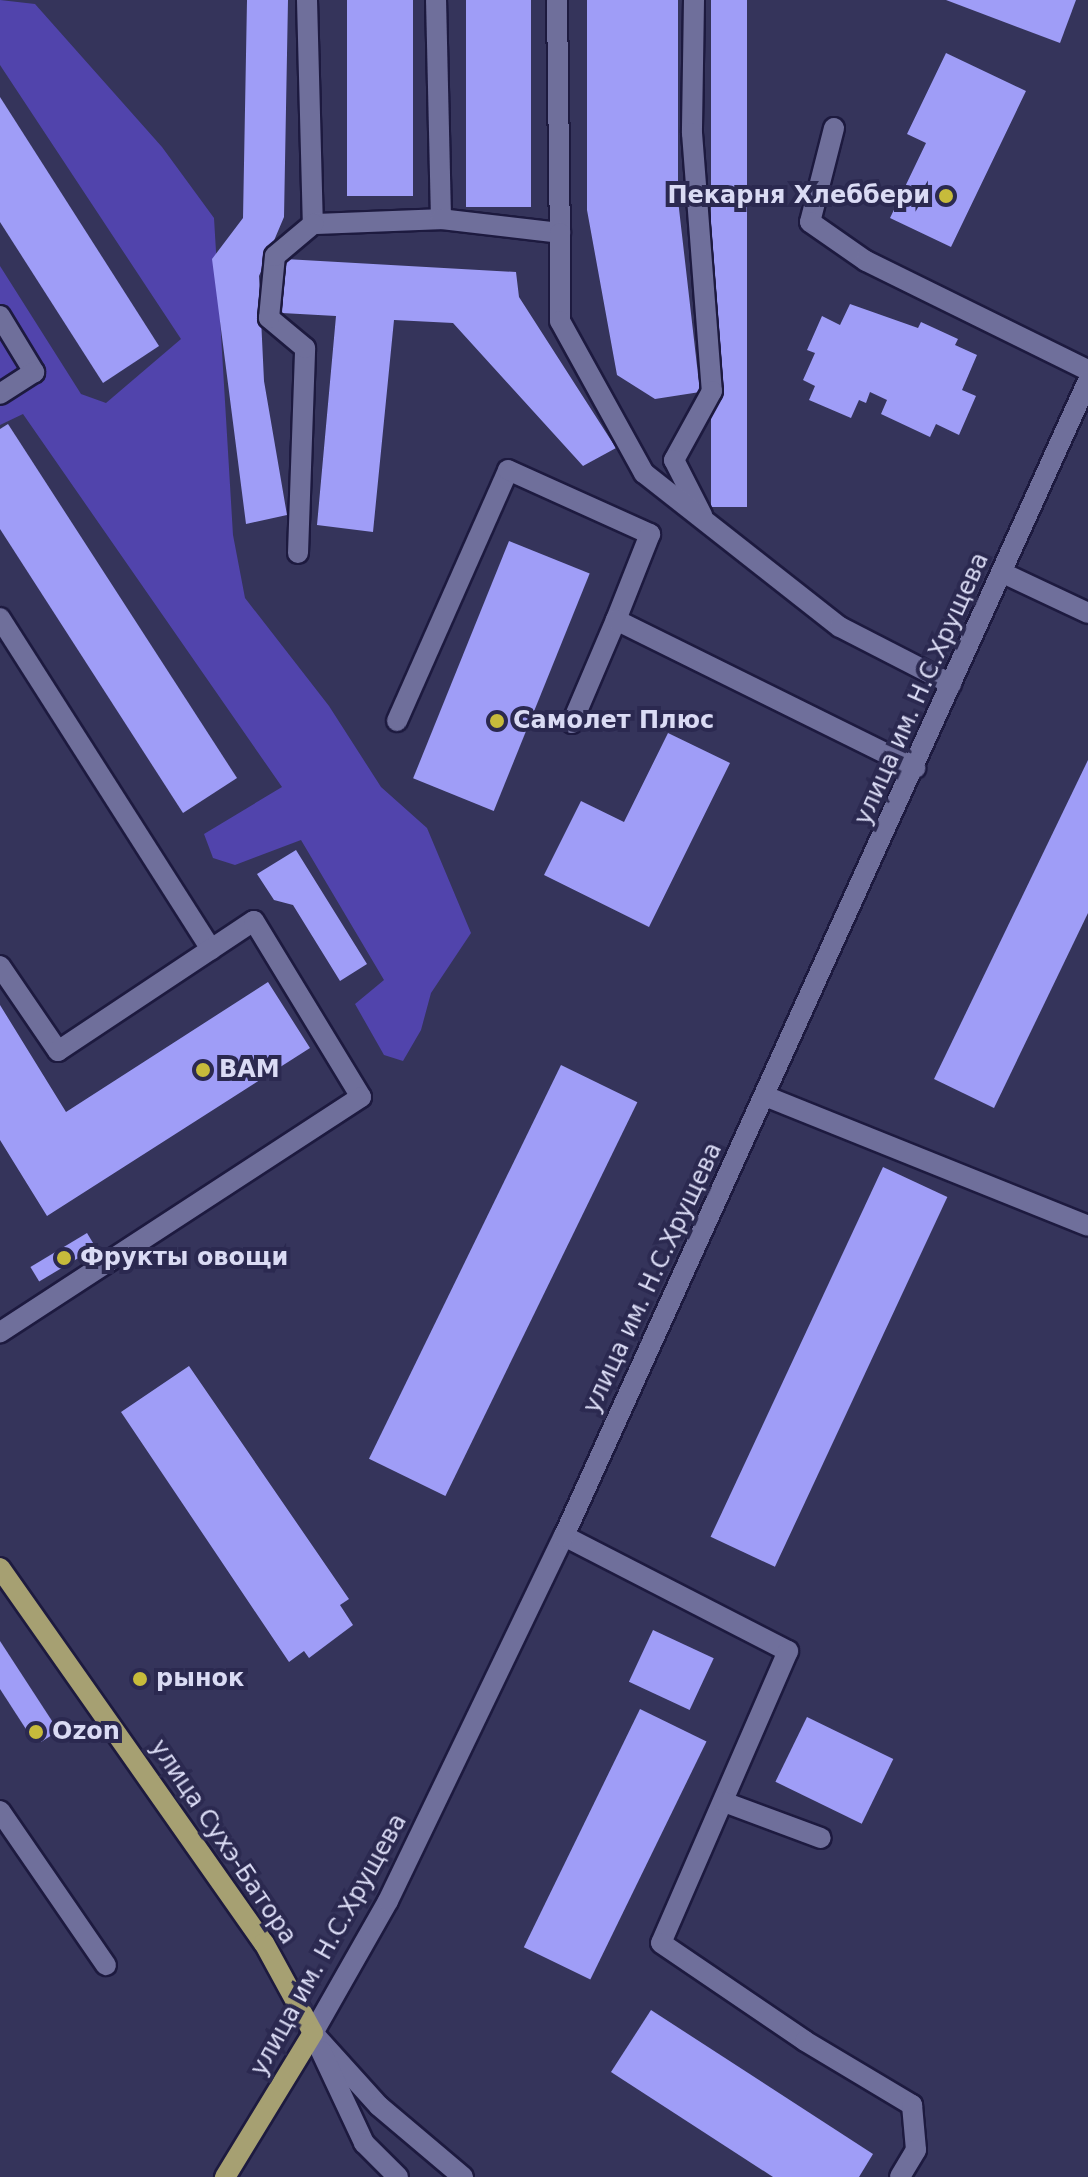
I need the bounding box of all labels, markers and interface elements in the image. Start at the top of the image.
place label: Пекарня Хлеббери [667,182,930,210]
marker: Пекарня Хлеббери [937,187,955,205]
street label: улица им. Н.С.Хрущева [849,548,995,830]
place label: Самолет Плюс [513,707,714,735]
marker: Самолет Плюс [488,712,506,730]
place label: ВАМ [219,1056,280,1084]
marker: ВАМ [194,1061,212,1079]
street label: улица им. Н.С.Хрущева [578,1138,728,1418]
place label: Фрукты овощи [80,1244,288,1272]
marker: Фрукты овощи [55,1249,73,1267]
place label: рынок [156,1665,244,1693]
marker: рынок [131,1670,149,1688]
place label: Ozon [52,1718,120,1746]
marker: Ozon [27,1723,45,1741]
street label: улица Сухэ-Батора [144,1734,302,1950]
street label: улица им. Н.С.Хрущева [245,1809,413,2081]

